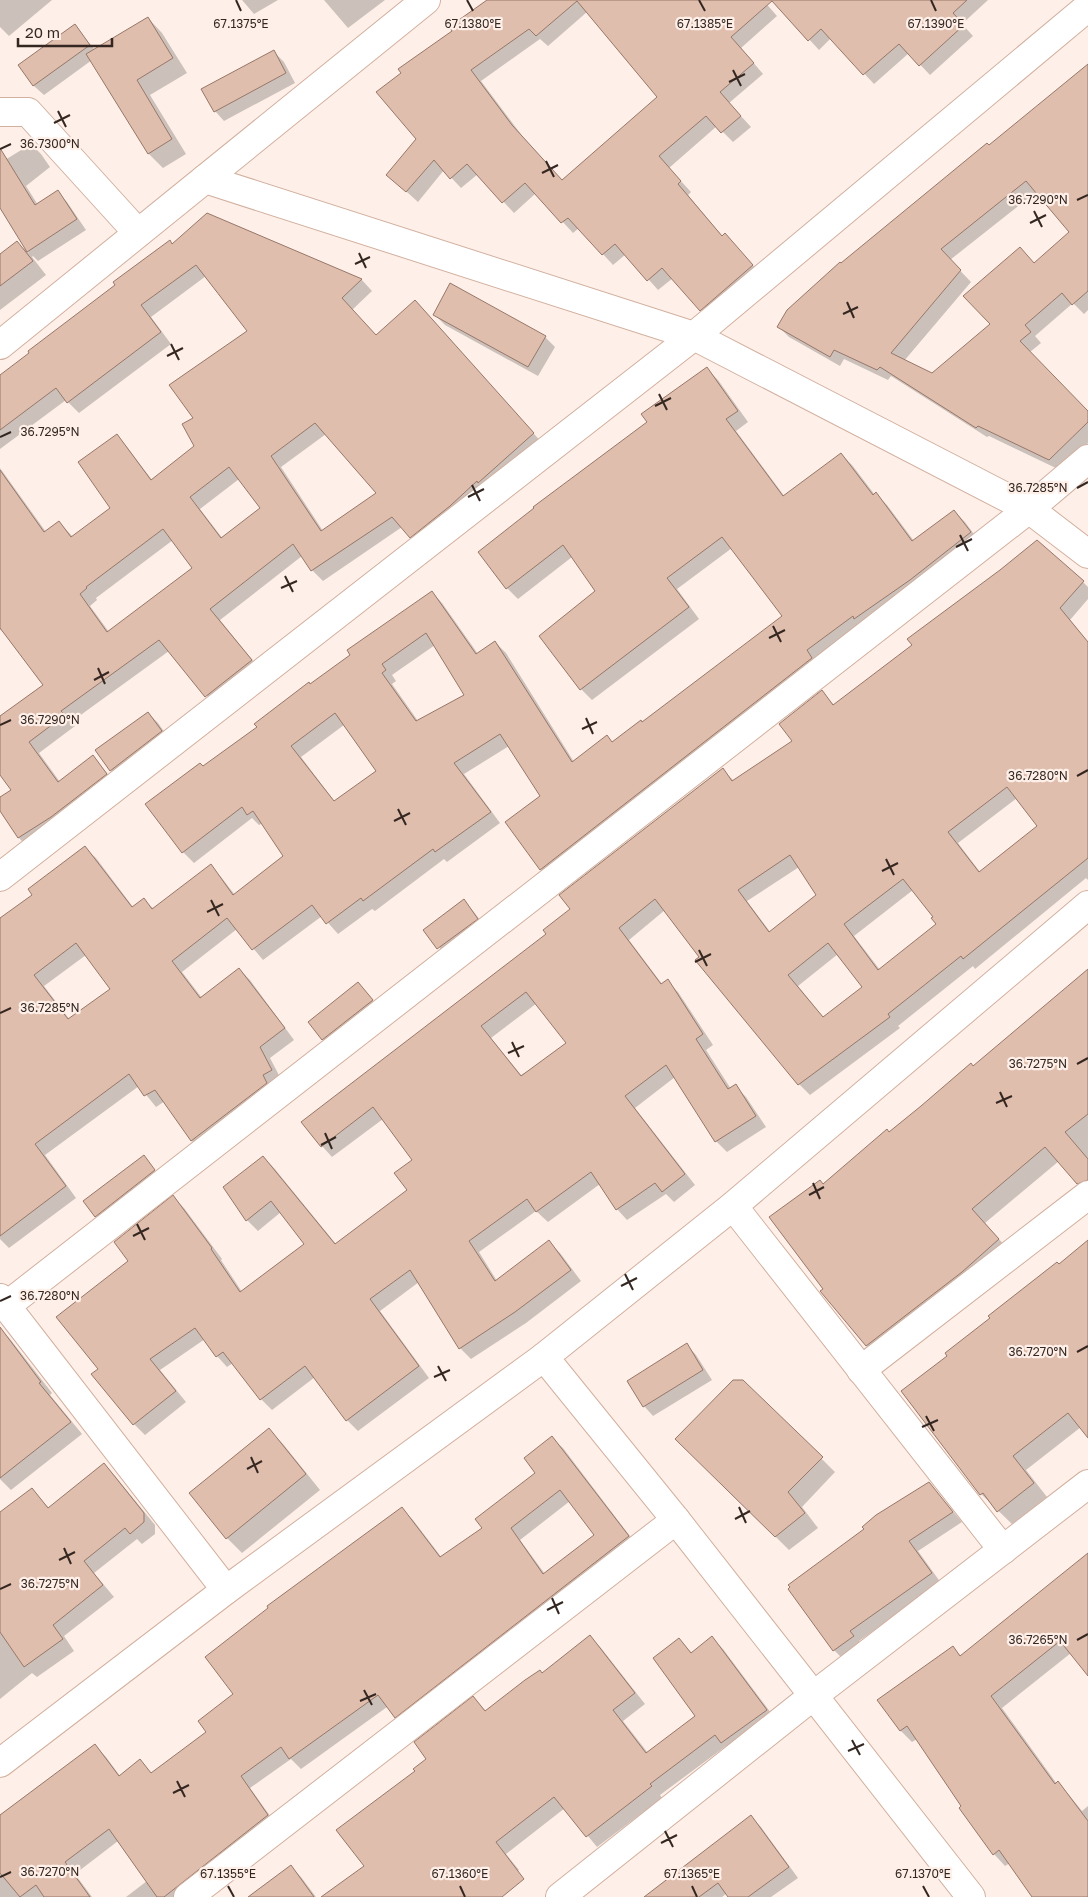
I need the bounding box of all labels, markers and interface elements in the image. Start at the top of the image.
scale bar [18,15,111,47]
text: 67.1375°E [213,16,269,31]
text: 67.1380°E [445,16,501,31]
text: 67.1385°E [677,16,733,31]
text: 67.1390°E [908,16,964,31]
text: 20 m [25,23,60,41]
text: 36.7300°N [20,136,80,151]
text: 36.7290°N [1008,192,1068,207]
text: 36.7295°N [20,424,80,439]
text: 36.7285°N [1008,480,1068,495]
text: 36.7290°N [20,712,80,727]
text: 36.7280°N [1008,768,1068,783]
text: 36.7285°N [20,1000,80,1015]
text: 36.7275°N [1009,1056,1067,1071]
text: 36.7280°N [20,1288,80,1303]
text: 36.7270°N [1009,1344,1067,1359]
text: 36.7275°N [21,1576,79,1591]
text: 36.7265°N [1008,1632,1068,1647]
text: 36.7270°N [21,1864,79,1879]
text: 67.1355°E [200,1866,256,1881]
text: 67.1360°E [432,1866,488,1881]
text: 67.1365°E [664,1866,720,1881]
text: 67.1370°E [895,1866,951,1881]

